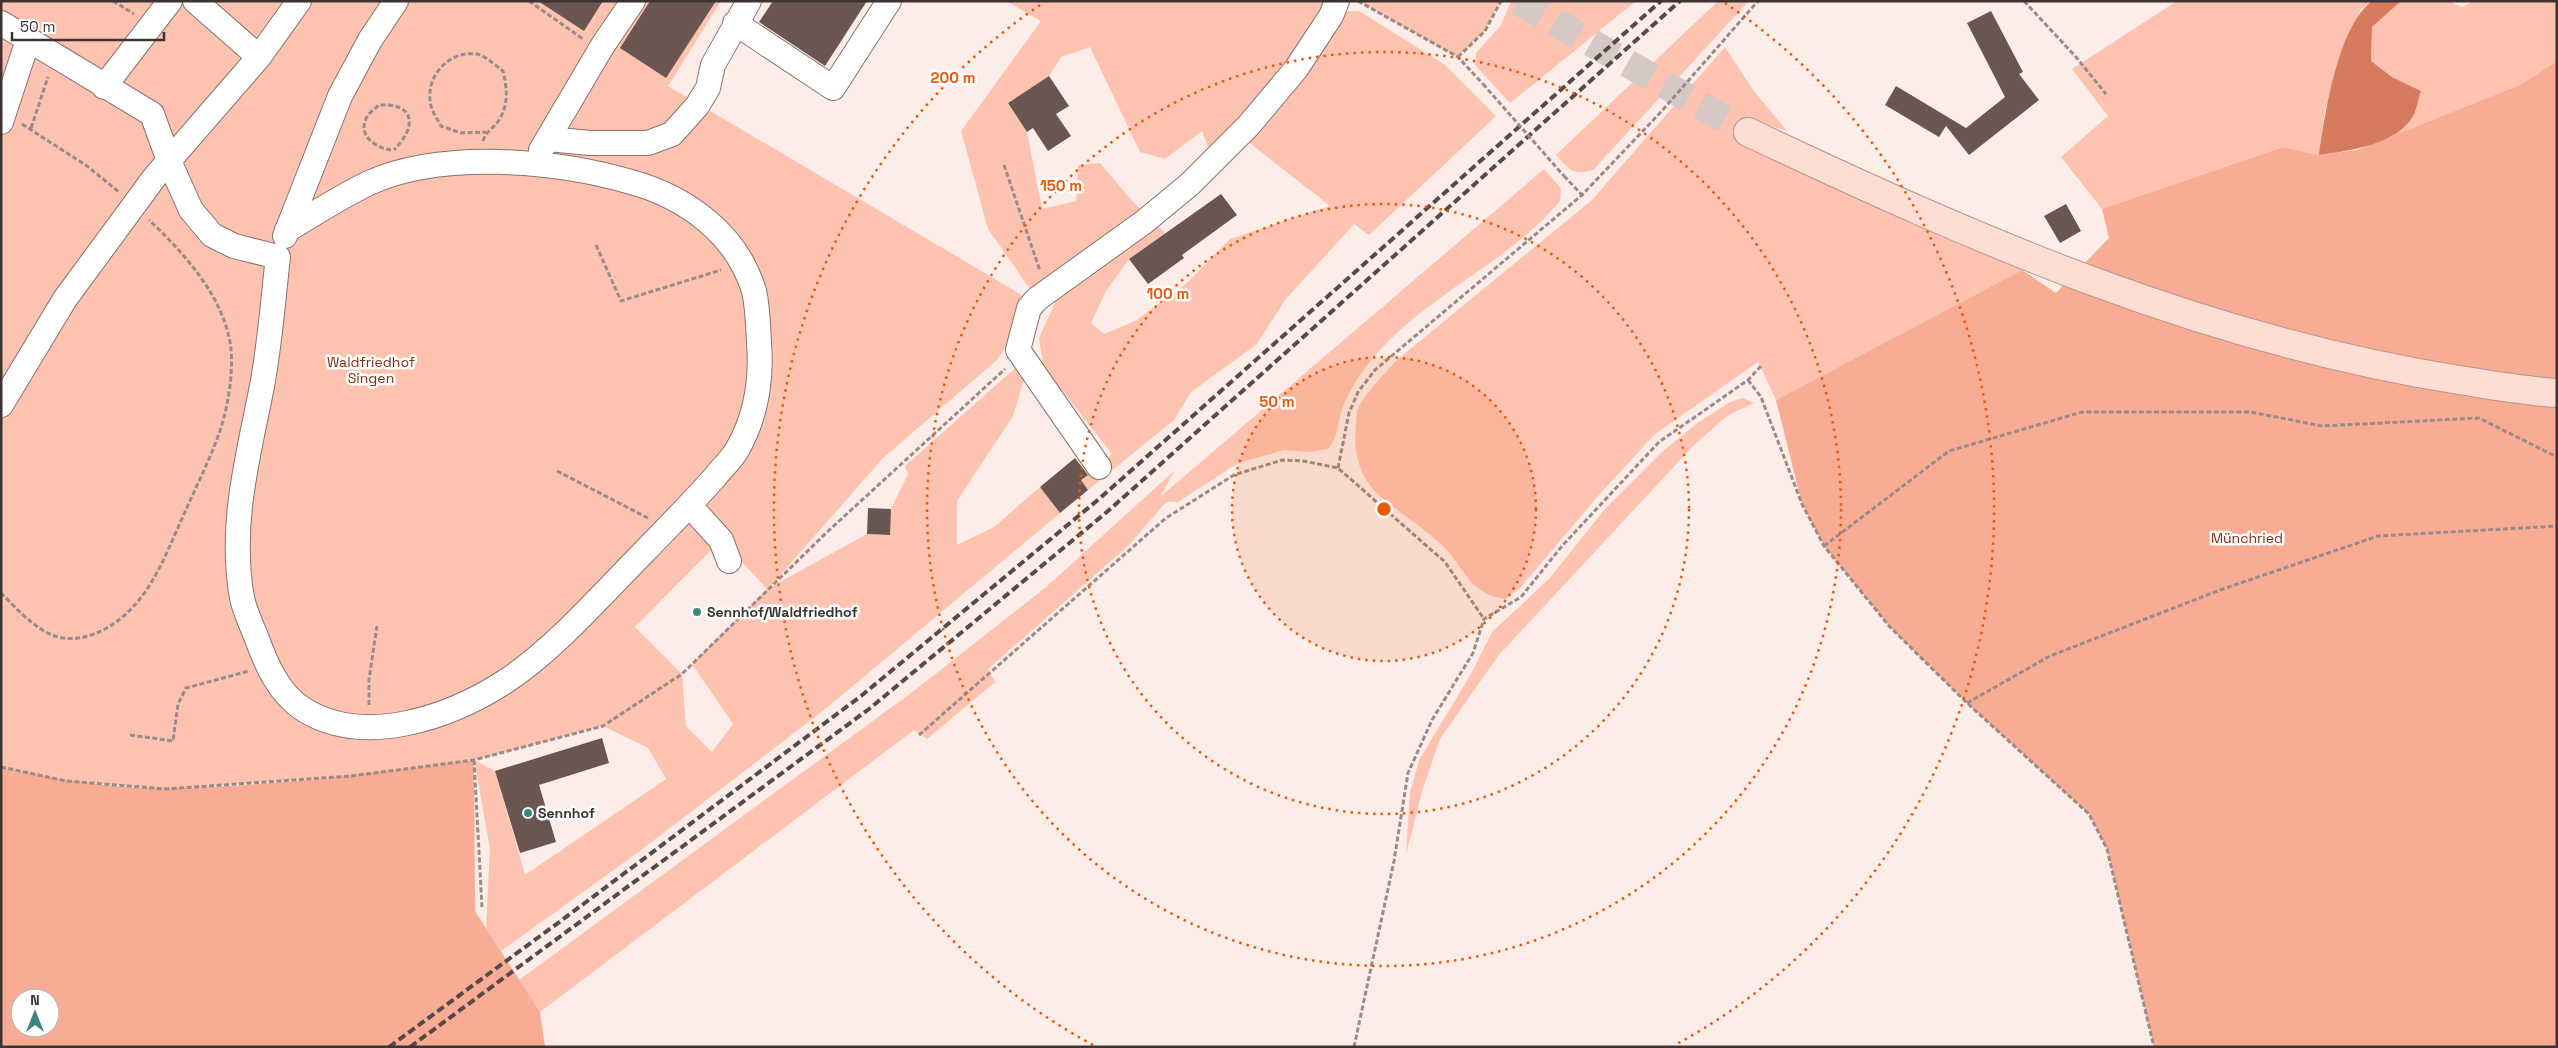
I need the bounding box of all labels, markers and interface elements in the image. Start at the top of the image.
scale bar [12,10,165,42]
text: 50 m [20,17,55,36]
text: 200 m [931,68,975,87]
text: 150 m [1040,176,1082,195]
text: 100 m [1147,284,1189,303]
park label: Waldfriedhof Singen [327,353,415,387]
text: 50 m [1259,392,1295,411]
centre of rings [1375,500,1393,518]
park label: Münchried [2211,529,2283,547]
place label: Sennhof/Waldfriedhof [707,603,858,621]
marker: Sennhof/Waldfriedhof [691,606,703,618]
place label: Sennhof [538,804,595,822]
marker: Sennhof [522,807,534,819]
north arrow [10,988,60,1038]
text: N [30,991,40,1009]

